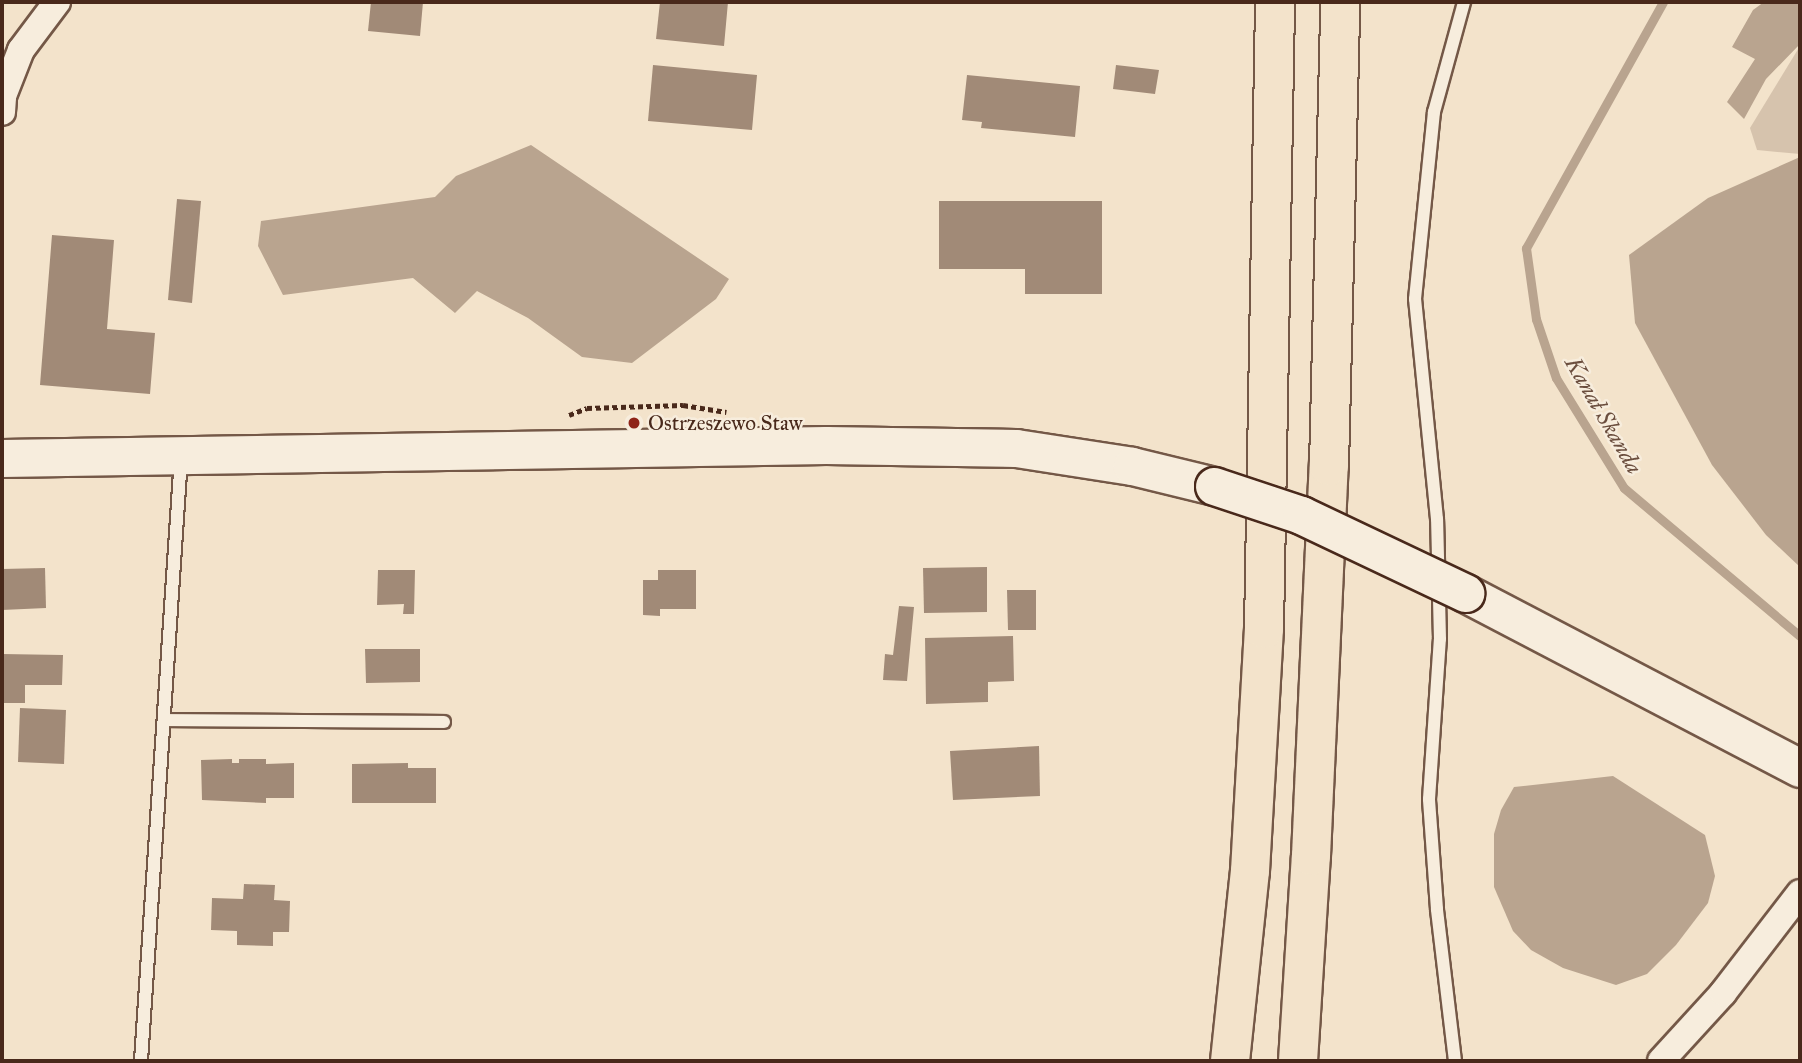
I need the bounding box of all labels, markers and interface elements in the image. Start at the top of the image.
water label: Kanał Skanda [1559,351,1649,479]
place label: Ostrzeszewo Staw [648,410,802,436]
marker: Ostrzeszewo Staw [626,415,642,431]

